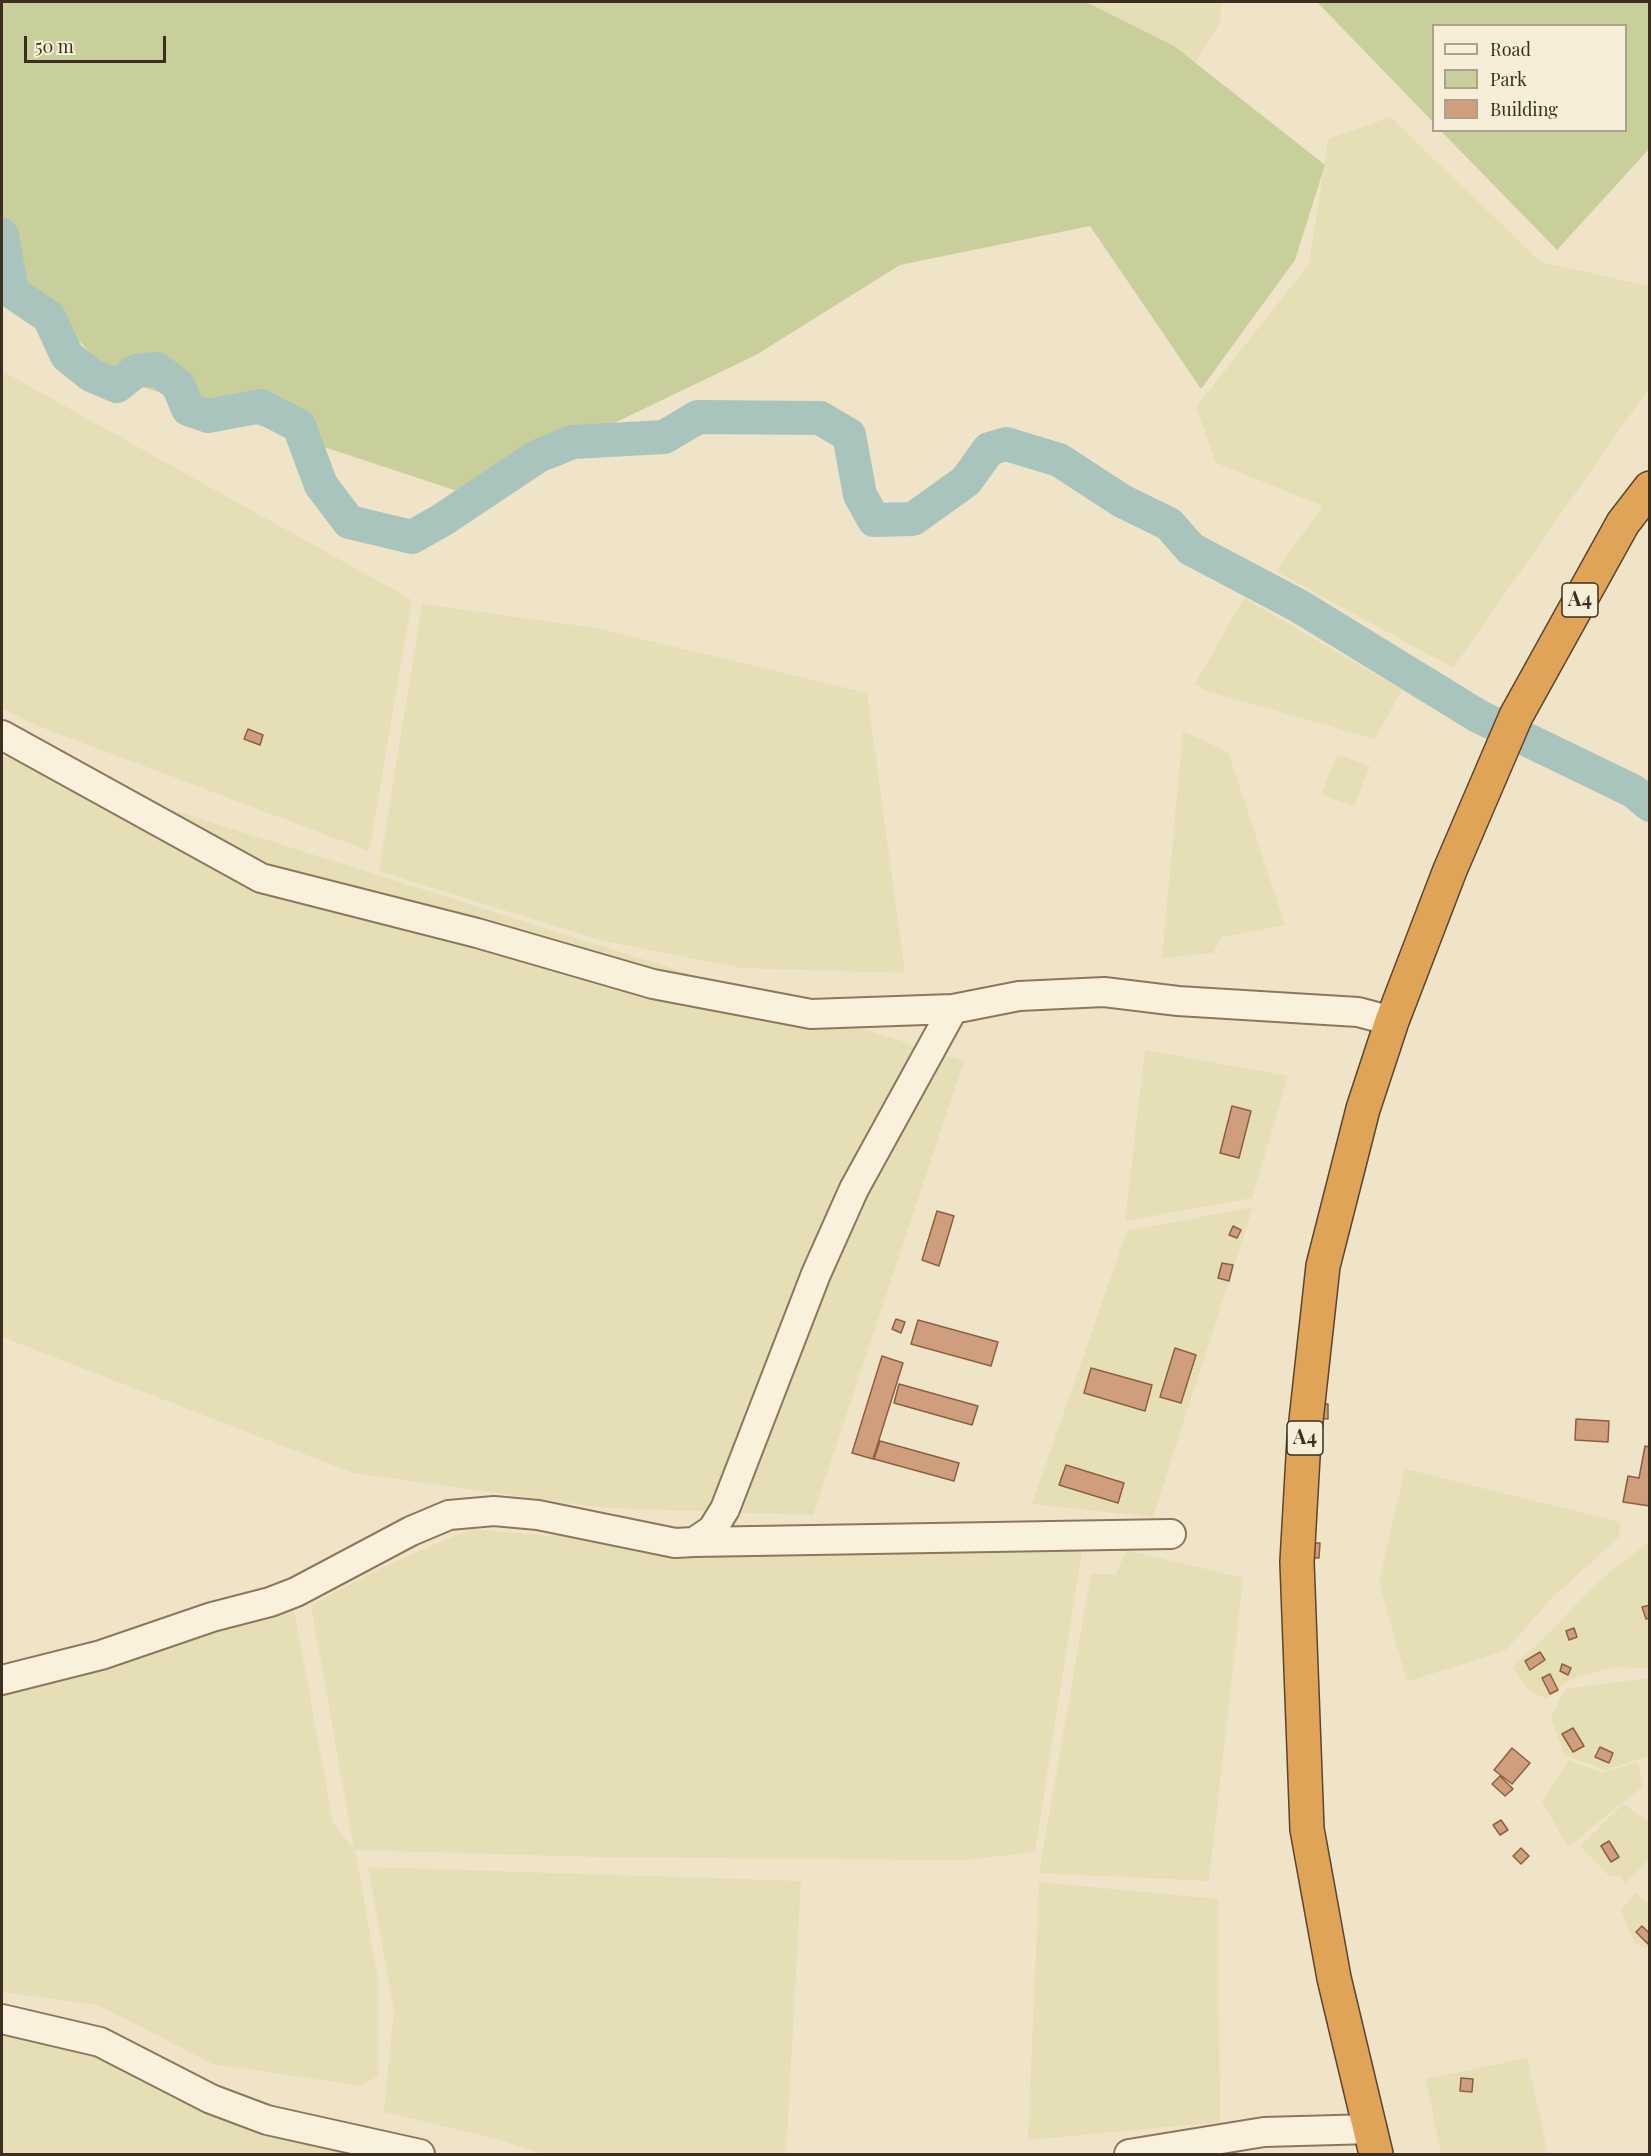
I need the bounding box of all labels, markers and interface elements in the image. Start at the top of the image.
scale bar [27,24,170,62]
legend [1432,24,1627,132]
text: 50 m [35,34,74,58]
text: Road [1490,37,1531,61]
text: Park [1490,67,1527,91]
text: Building [1490,97,1558,121]
road number: A4 [1562,583,1598,617]
road number: A4 [1287,1421,1323,1455]

